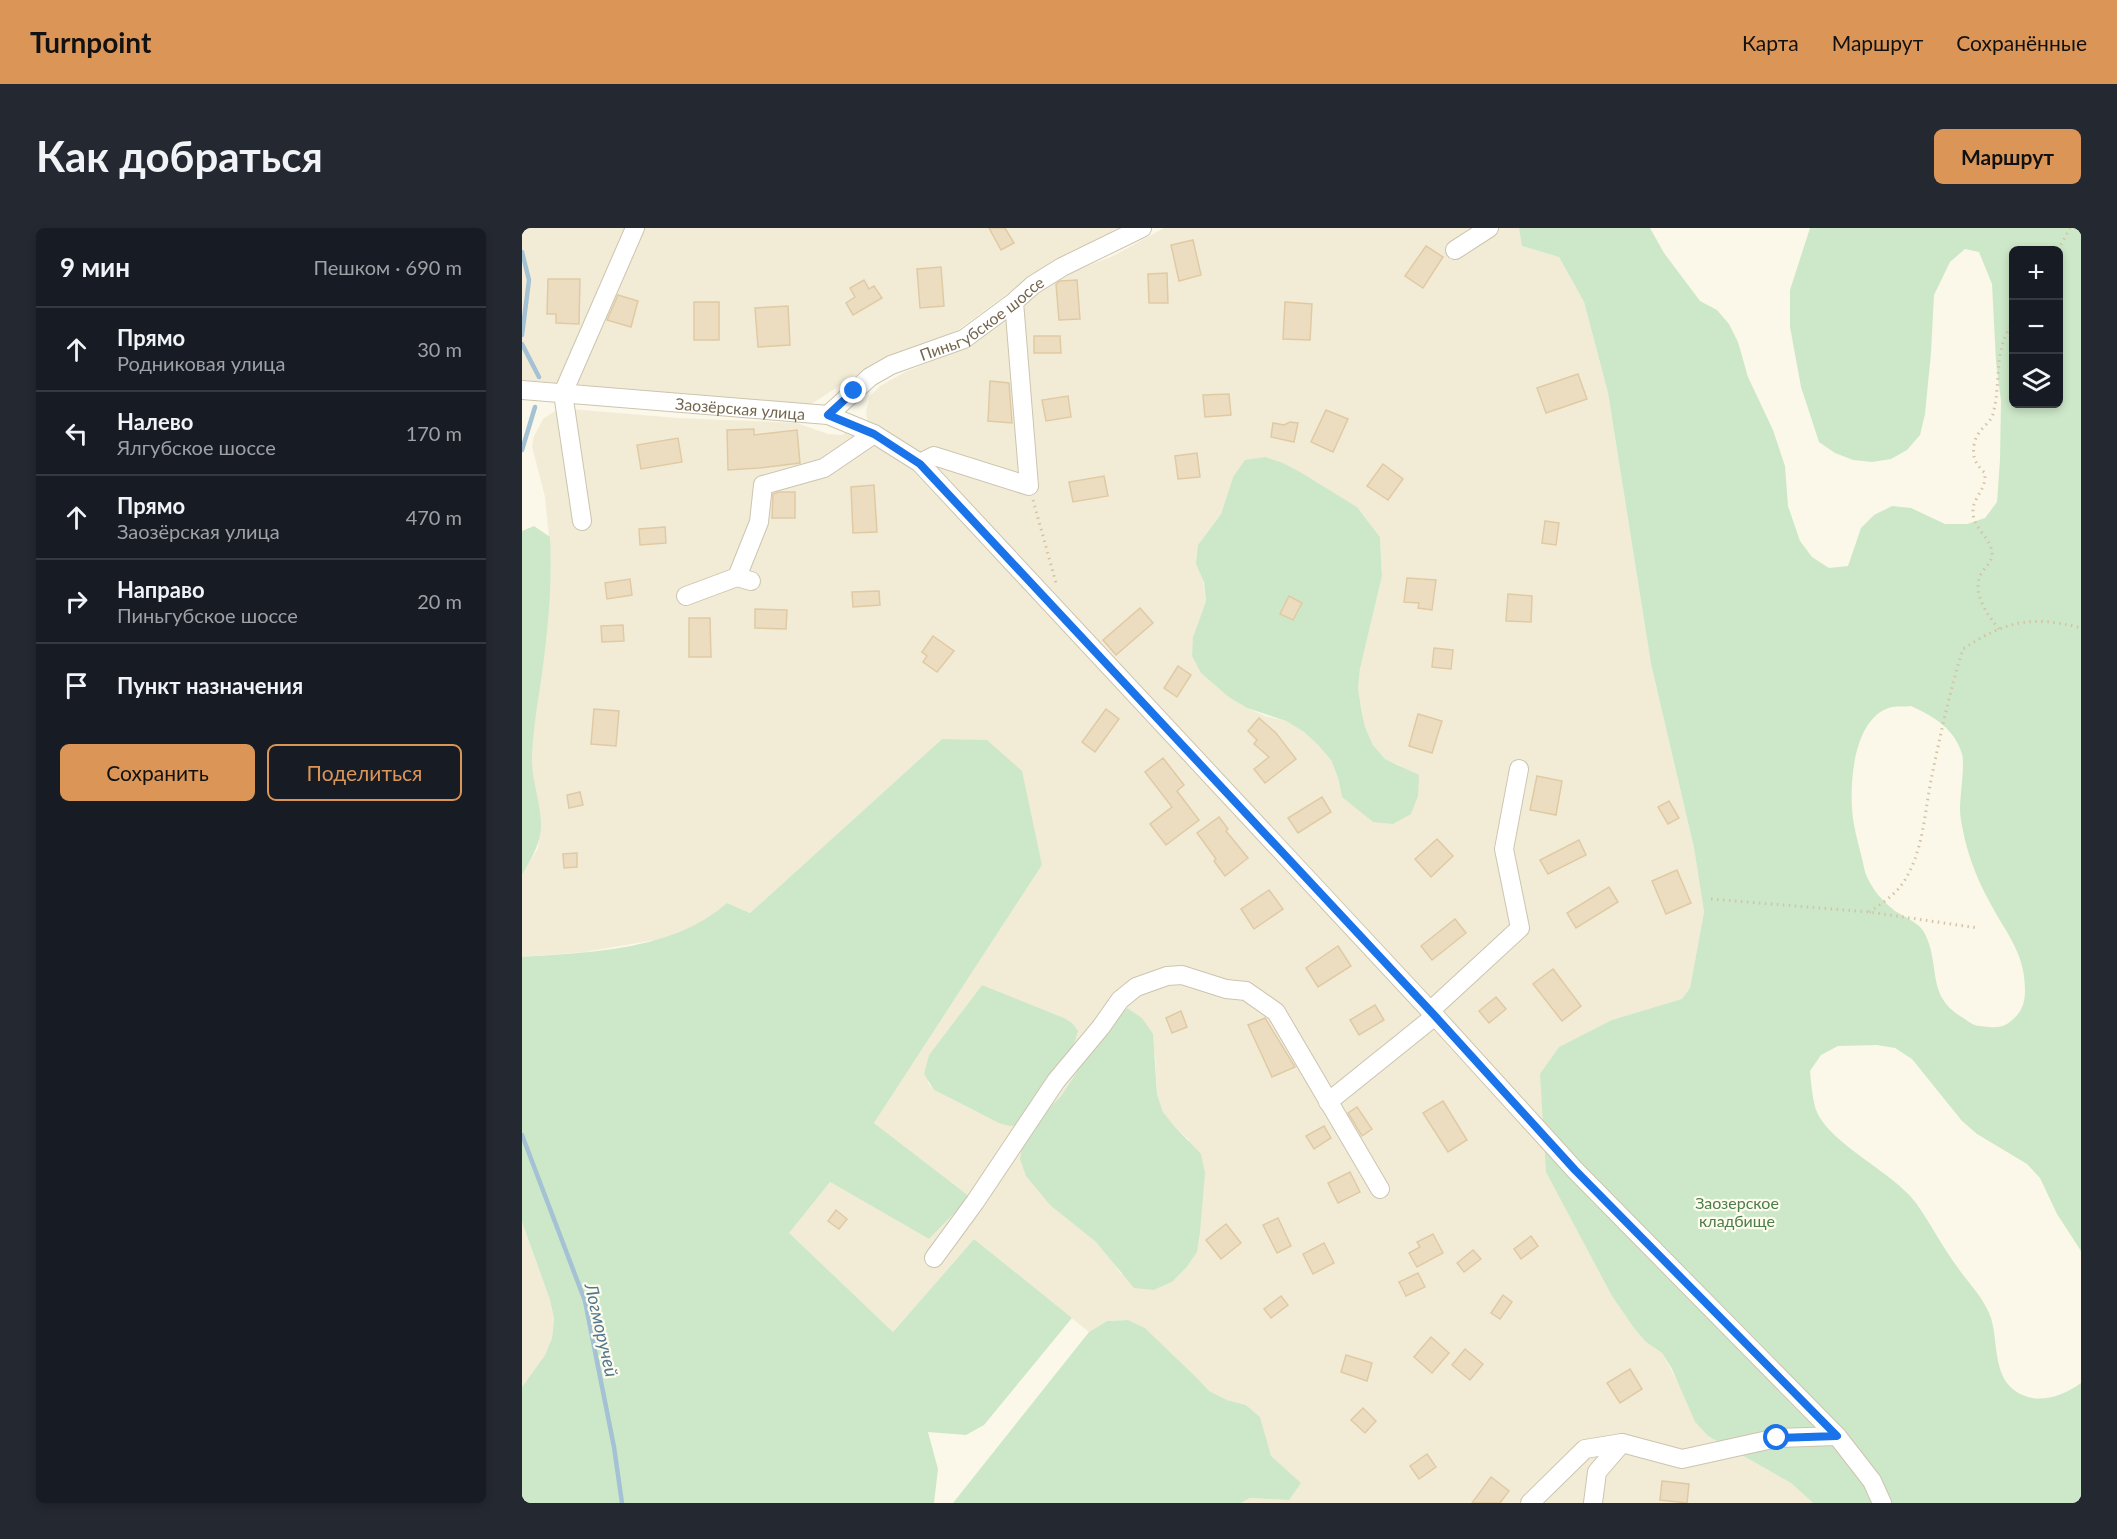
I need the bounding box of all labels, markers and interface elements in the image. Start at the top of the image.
text: Turnpoint [30,25,151,59]
text: Карта [1742,30,1799,55]
text: Маршрут [1832,30,1923,55]
text: Сохранённые [1956,30,2087,55]
button: Маршрут [1934,129,2081,184]
text: Как добраться [36,131,323,181]
map controls [2009,246,2063,408]
button: + [2009,246,2063,300]
text: 9 мин [60,251,130,283]
text: Пешком · 690 m [313,255,462,279]
street label: Пиньгубское шоссе [917,271,1047,364]
button: − [2009,300,2063,354]
text: Прямо [117,324,185,351]
icon: ahead [60,333,93,366]
text: 30 m [417,337,462,361]
text: Родниковая улица [117,351,285,375]
button: layers [2009,354,2063,408]
route end [840,377,866,403]
street label: Заозёрская улица [675,393,806,423]
text: Налево [117,408,193,435]
icon: left [60,417,93,450]
text: 170 m [406,421,462,445]
text: Ялгубское шоссе [117,435,276,459]
text: Прямо [117,492,185,519]
icon: ahead [60,501,93,534]
text: 470 m [406,505,462,529]
text: Заозёрская улица [117,519,280,543]
text: Направо [117,576,205,603]
icon: right [60,585,93,618]
text: 20 m [417,589,462,613]
text: Пиньгубское шоссе [117,603,298,627]
icon: arrive [60,669,93,702]
text: Пункт назначения [117,672,303,699]
button: Сохранить [60,744,255,801]
button: Поделиться [267,744,462,801]
park label: Заозерское кладбище [1695,1193,1779,1230]
water label: Логморучей [580,1280,623,1379]
route start [1763,1424,1789,1450]

